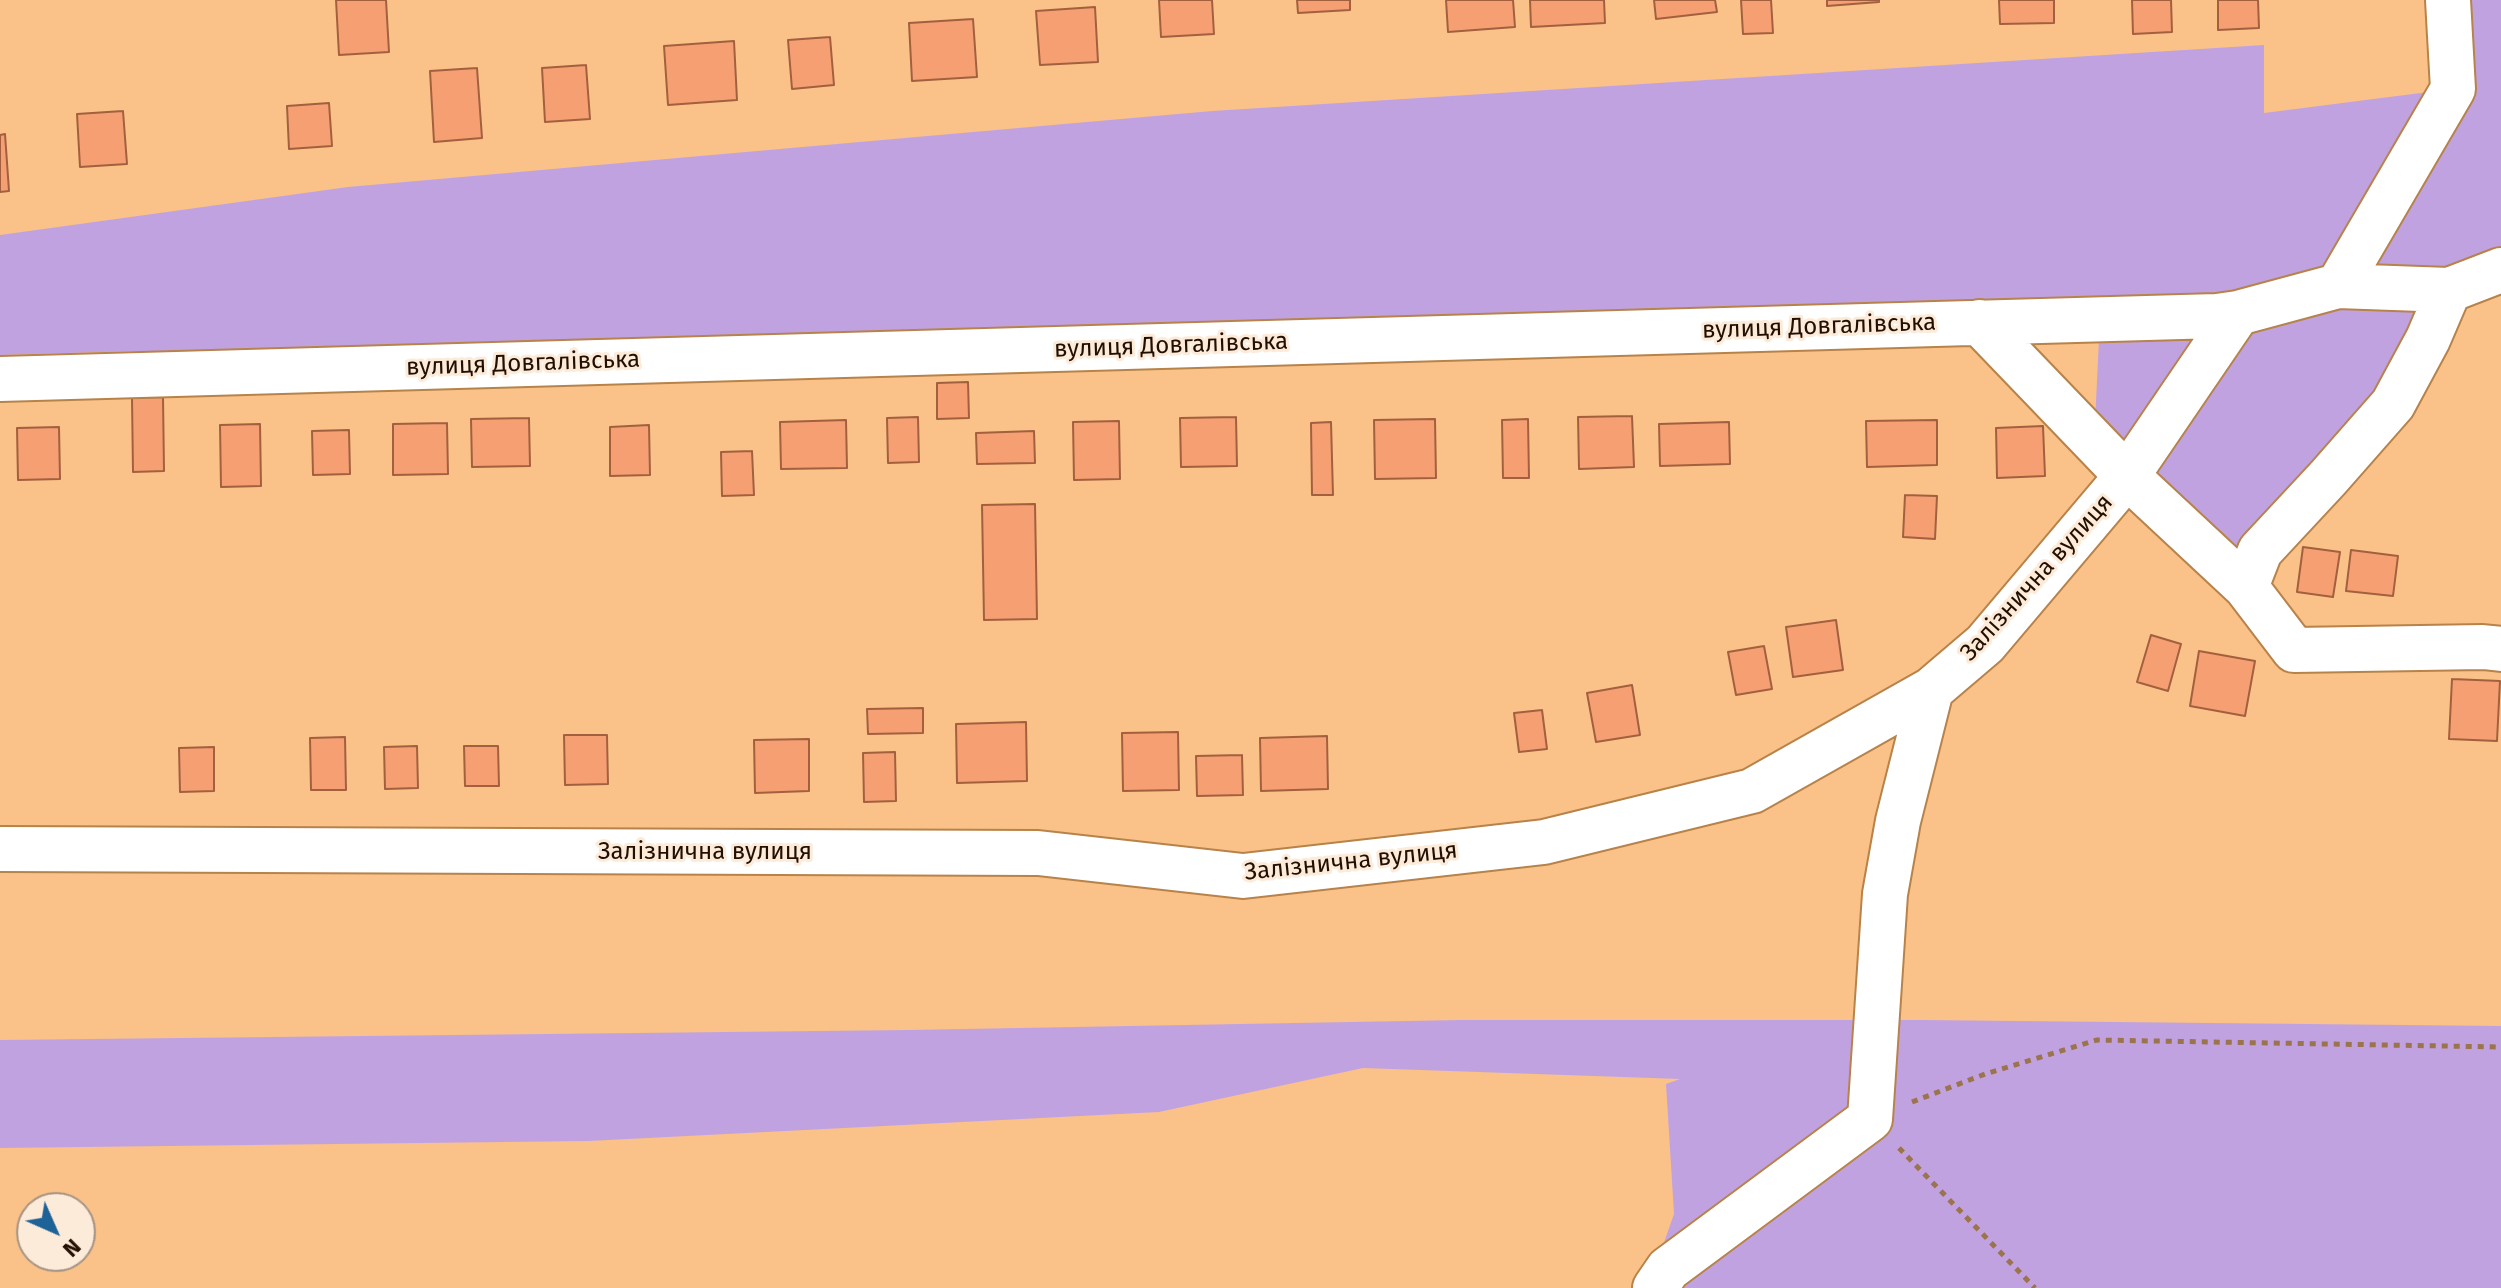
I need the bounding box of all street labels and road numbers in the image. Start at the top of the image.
street label: вулиця Довгалівська [1701,309,1937,345]
street label: вулиця Довгалівська [1053,328,1289,364]
street label: вулиця Довгалівська [405,346,641,382]
street label: Залізнична вулиця [1955,489,2119,667]
street label: Залізнична вулиця [1243,836,1459,888]
street label: Залізнична вулиця [598,838,812,866]

